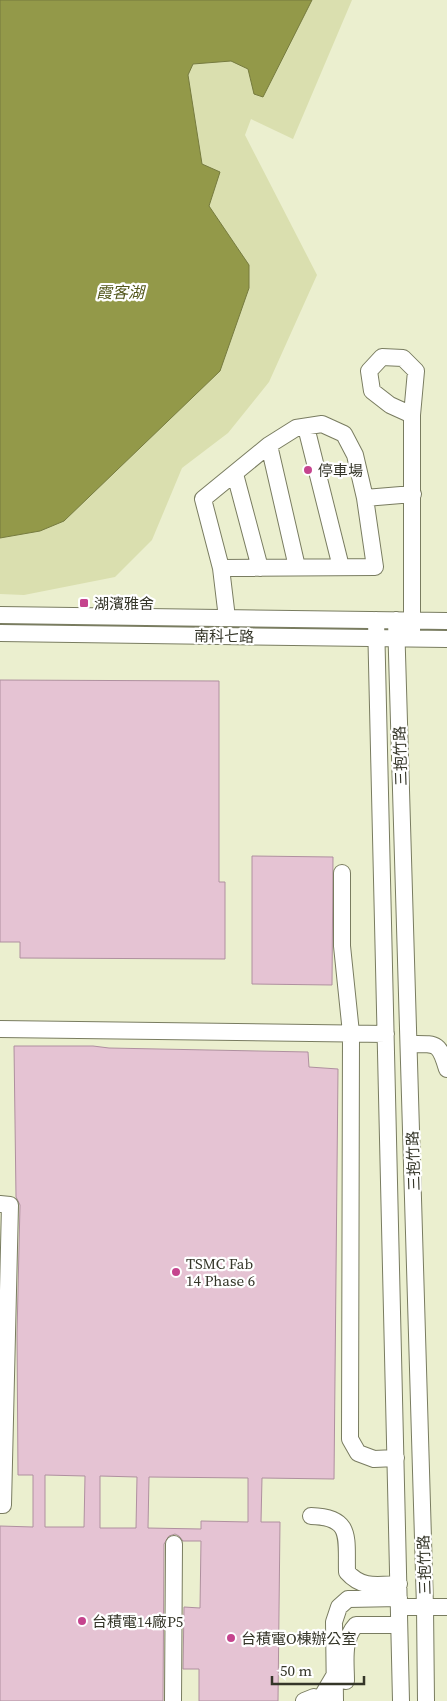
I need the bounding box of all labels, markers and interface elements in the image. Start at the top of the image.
water label: 霞客湖 [96,281,147,303]
place label: 停車場 [318,460,363,481]
marker: 停車場 [302,464,314,476]
place label: 湖濱雅舍 [94,593,154,614]
marker: 湖濱雅舍 [78,597,90,609]
street label: 南科七路 [194,625,254,647]
street label: 三抱竹路 [388,726,412,786]
street label: 三抱竹路 [401,1131,425,1191]
place label: TSMC Fab 14 Phase 6 [186,1253,255,1291]
marker: TSMC Fab 14 Phase 6 [170,1266,182,1278]
street label: 三抱竹路 [412,1535,436,1595]
place label: 台積電14廠P5 [92,1611,183,1632]
marker: 台積電14廠P5 [76,1615,88,1627]
place label: 台積電O棟辦公室 [241,1628,357,1649]
marker: 台積電O棟辦公室 [225,1632,237,1644]
scale bar [272,1654,364,1686]
text: 50 m [280,1660,312,1681]

